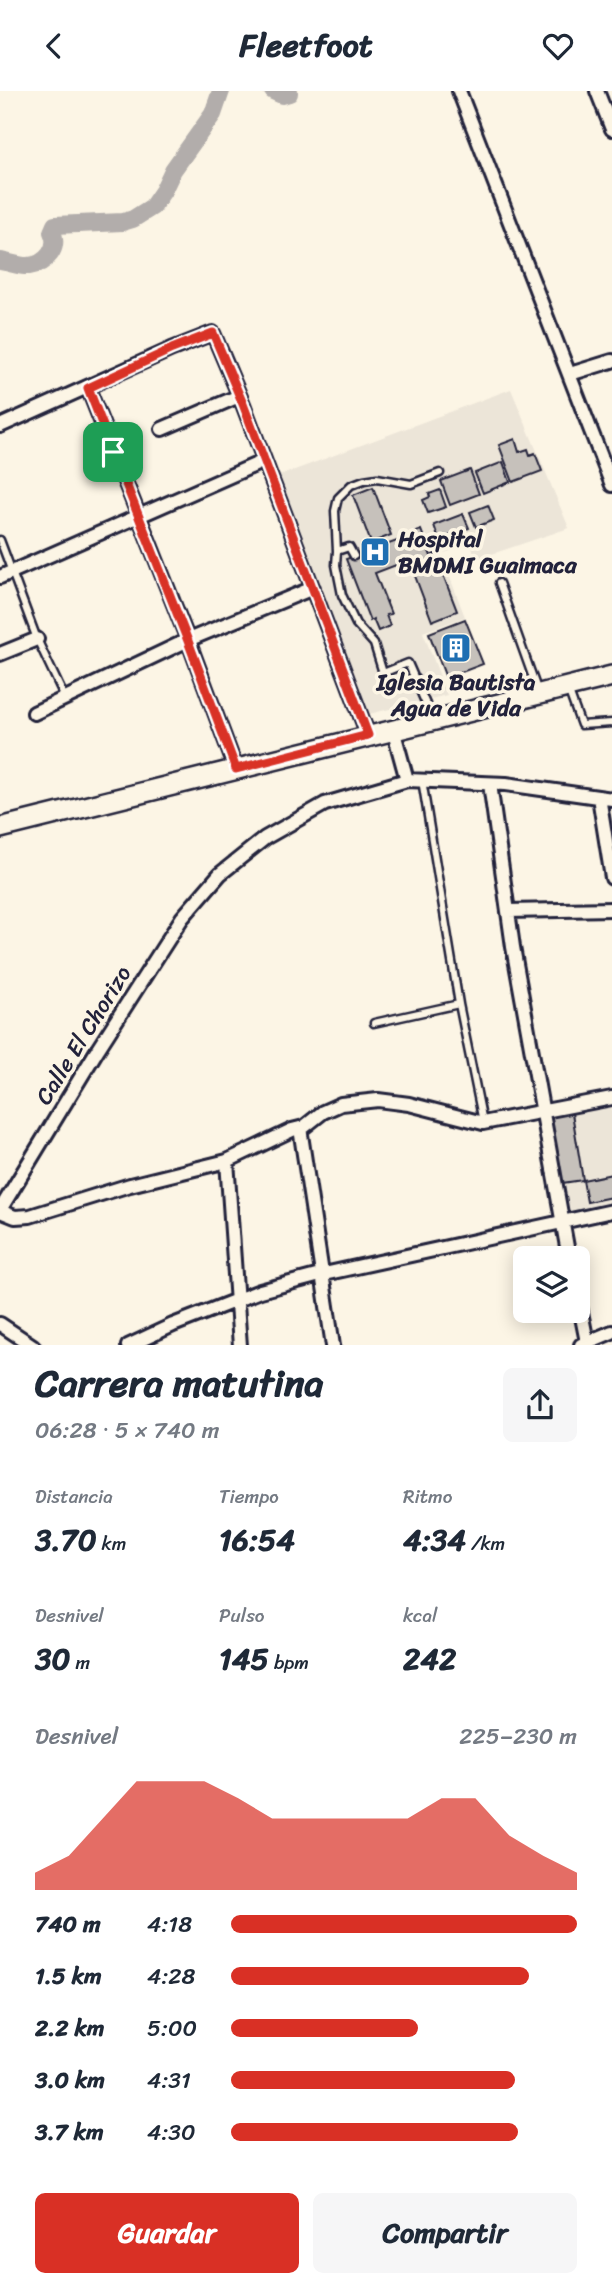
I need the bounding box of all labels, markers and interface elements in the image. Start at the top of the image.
text: Fleetfoot [239,17,373,74]
icon: back [35,27,73,65]
icon: heart [539,27,577,65]
pin [83,422,143,482]
icon: arrive [94,433,132,471]
place label: Hospital BMDMI Guaimaca [397,519,578,586]
hospital icon: Hospital BMDMI Guaimaca [358,535,392,569]
building icon: Iglesia Bautista Agua de Vida [439,631,473,665]
place label: Iglesia Bautista Agua de Vida [376,662,536,729]
street label: Calle El Chorizo [24,957,143,1113]
map controls [513,1246,590,1323]
button: layers [513,1246,590,1323]
text: Carrera matutina [35,1350,324,1417]
button: share [503,1368,577,1442]
text: 06:28 · 5 × 740 m [35,1410,219,1451]
text: Distancia [35,1480,113,1513]
text: Tiempo [219,1480,279,1513]
text: Ritmo [403,1480,452,1513]
text: 3.70 [35,1513,97,1567]
text: 16:54 [219,1513,295,1567]
text: 4:34 [403,1513,466,1567]
text: km [97,1527,126,1560]
text: /km [466,1527,505,1560]
text: Desnivel [35,1599,104,1632]
text: Pulso [219,1599,265,1632]
text: kcal [403,1599,438,1632]
text: 30 [35,1632,70,1686]
text: 145 [219,1632,269,1686]
text: 242 [403,1632,456,1686]
text: m [70,1646,90,1679]
text: bpm [269,1646,309,1679]
text: Desnivel [35,1716,118,1757]
text: 225–230 m [459,1716,577,1757]
text: 740 m [35,1904,101,1945]
text: 4:18 [147,1904,192,1945]
text: 1.5 km [35,1956,102,1997]
text: 4:28 [147,1956,195,1997]
text: 2.2 km [35,2008,104,2049]
text: 5:00 [147,2008,197,2049]
text: 3.0 km [35,2060,105,2101]
text: 4:31 [147,2060,191,2101]
text: 3.7 km [35,2112,104,2153]
text: 4:30 [147,2112,195,2153]
button: Guardar [35,2193,299,2273]
button: Compartir [313,2193,577,2273]

